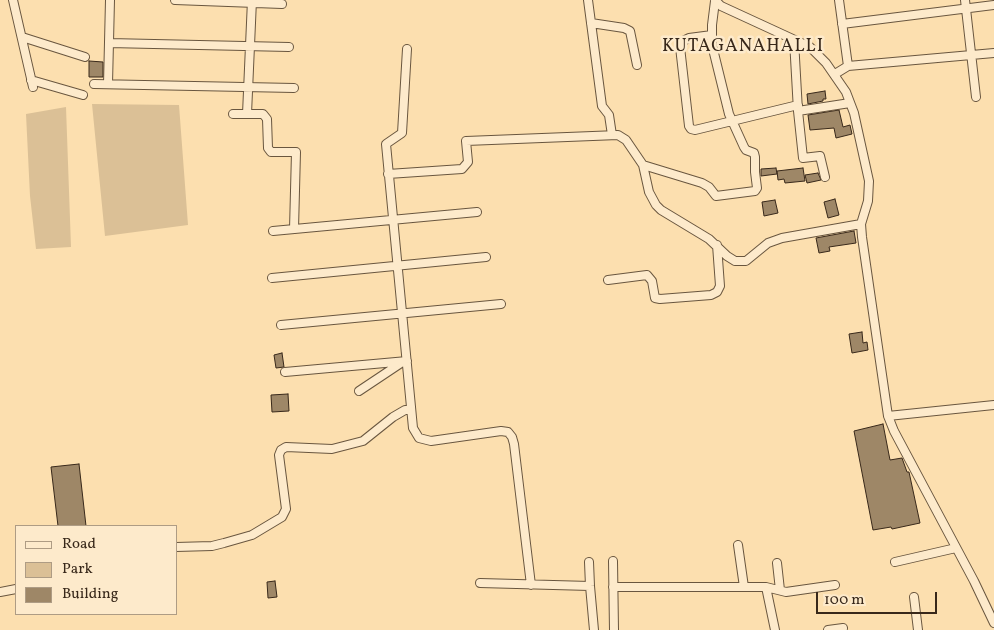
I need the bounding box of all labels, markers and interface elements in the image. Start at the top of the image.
district label: KUTAGANAHALLI [660,37,826,59]
legend [15,525,178,615]
text: Road [62,534,96,555]
text: Park [62,559,93,580]
scale bar [819,582,940,614]
text: Building [62,584,118,605]
text: 100 m [824,590,864,611]

